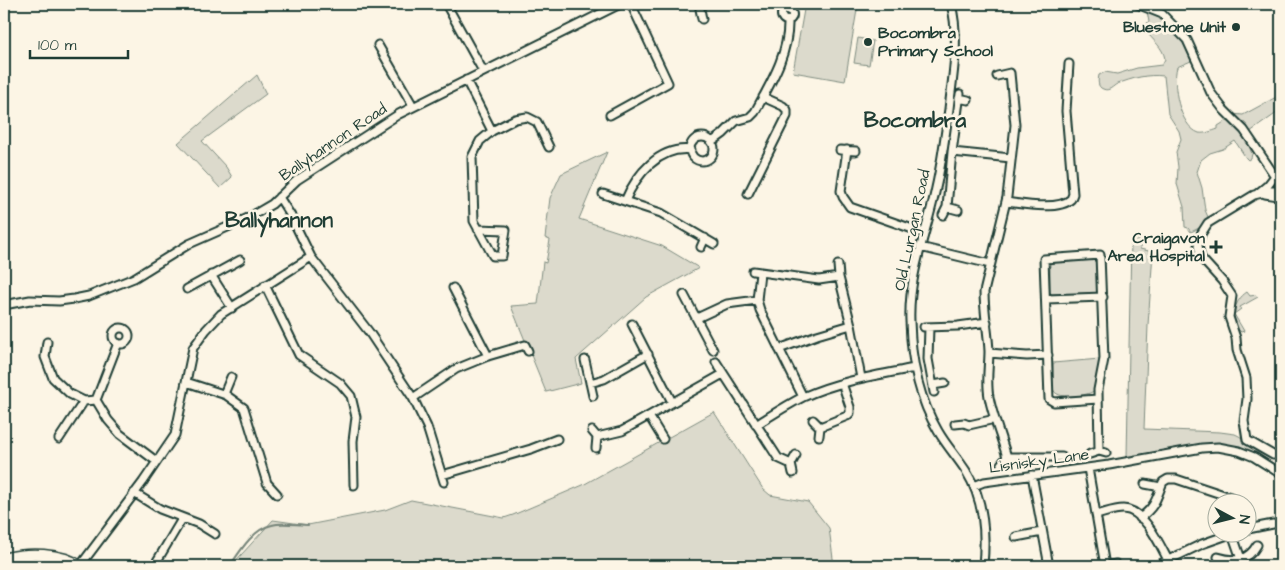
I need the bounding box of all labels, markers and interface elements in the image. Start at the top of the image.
place label: Bluestone Unit [1123,16,1227,38]
marker: Bluestone Unit [1230,21,1242,33]
place label: Bocombra Primary School [878,22,993,63]
scale bar [30,28,128,60]
text: 100 m [38,35,77,56]
marker: Bocombra Primary School [862,36,874,48]
street label: Ballyhannon Road [275,98,392,187]
district label: Bocombra [864,106,966,135]
street label: Old Lurgan Road [888,167,937,293]
district label: Ballyhannon [225,206,334,238]
place label: Craigavon Area Hospital [1108,227,1205,267]
marker: Craigavon Area Hospital [1209,240,1223,254]
street label: Lisnisky Lane [988,443,1091,480]
north arrow [1208,492,1258,542]
text: N [1233,514,1254,525]

